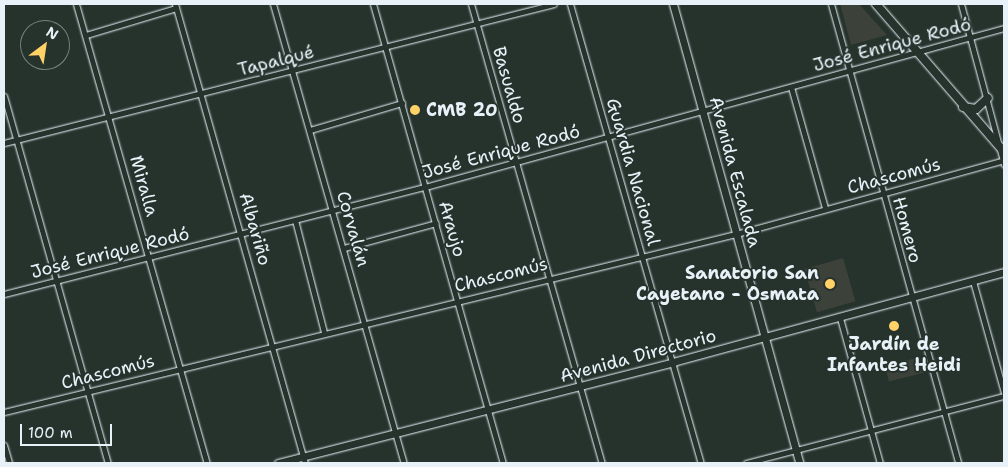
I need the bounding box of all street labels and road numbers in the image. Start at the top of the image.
street label: José Enrique Rodó [811,14,973,76]
street label: Tapalqué [236,41,316,81]
street label: Basualdo [488,44,530,126]
street label: Avenida Escalada [705,94,765,250]
street label: Guardia Nacional [602,96,664,248]
street label: José Enrique Rodó [420,121,582,183]
street label: Miralla [125,153,163,219]
street label: Chascomús [845,153,943,199]
street label: Corvalán [332,189,374,269]
street label: Albariño [234,190,276,268]
street label: Homero [888,195,926,265]
street label: Araujo [434,199,470,259]
street label: José Enrique Rodó [28,223,192,283]
street label: Chascomús [452,253,550,297]
street label: Avenida Directorio [557,325,719,387]
street label: Chascomús [59,350,157,394]

